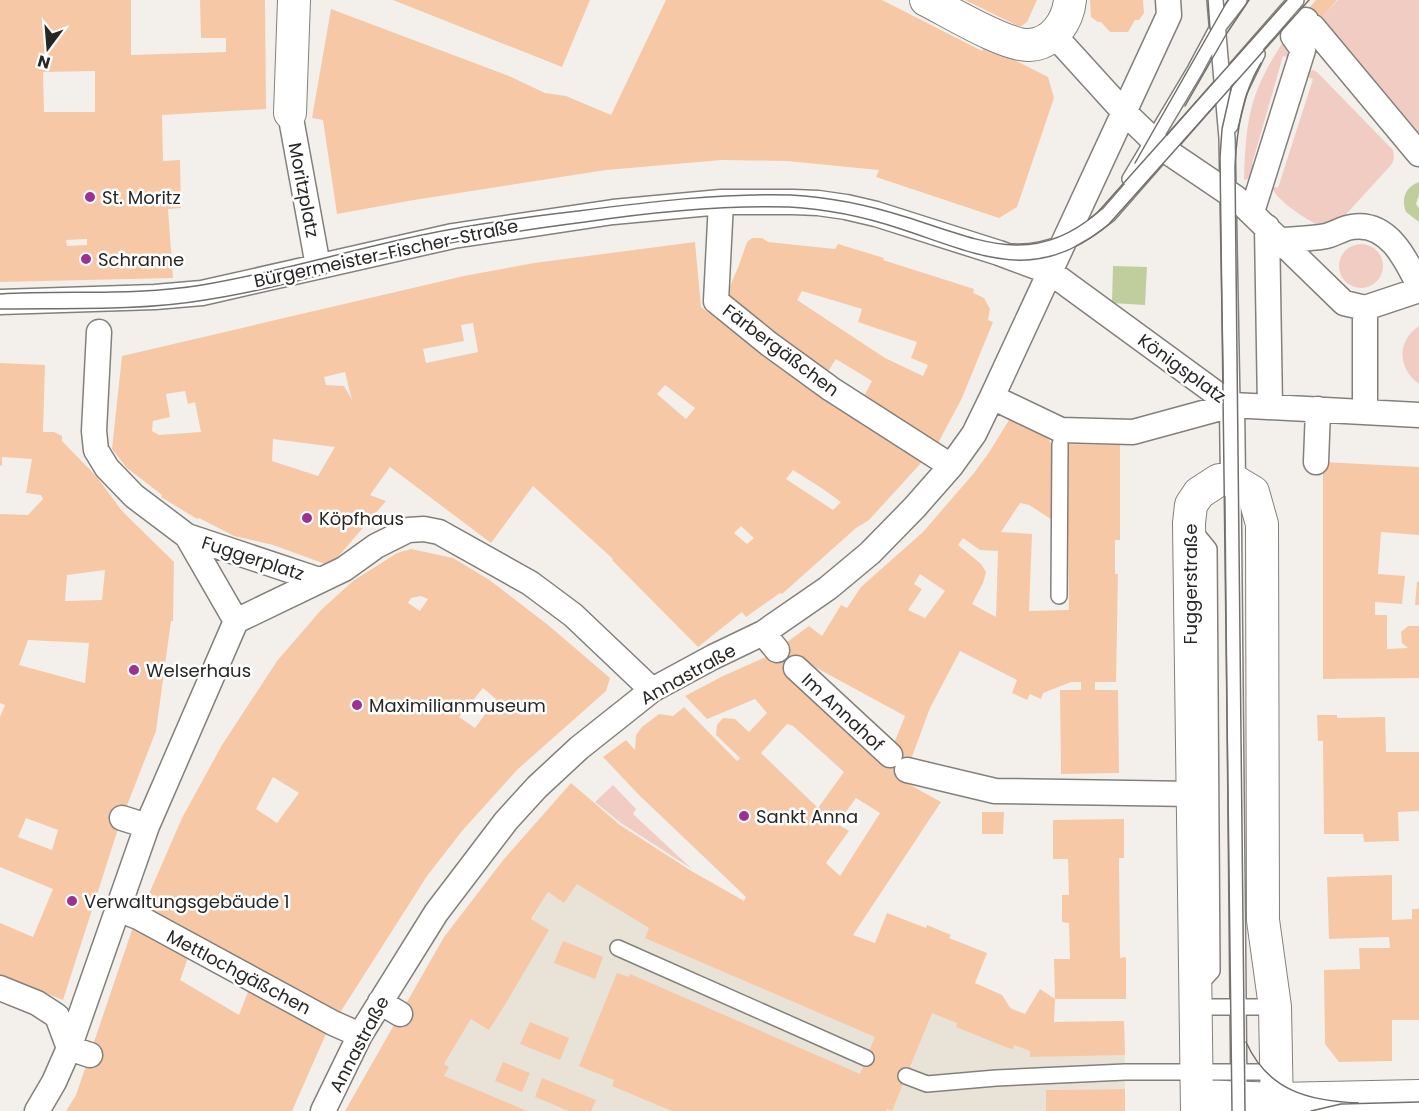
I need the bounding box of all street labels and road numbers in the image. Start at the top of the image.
street label: Moritzplatz [283,140,325,240]
street label: Bürgermeister-Fischer-Straße [251,213,521,293]
street label: Färbergäßchen [718,298,844,402]
street label: Königsplatz [1133,328,1231,408]
street label: Fuggerstraße [1178,523,1203,645]
street label: Fuggerplatz [199,530,307,586]
street label: Annastraße [636,637,740,711]
street label: Im Annahof [796,667,890,757]
street label: Mettlochgäßchen [163,923,315,1021]
street label: Annastraße [323,992,395,1096]

